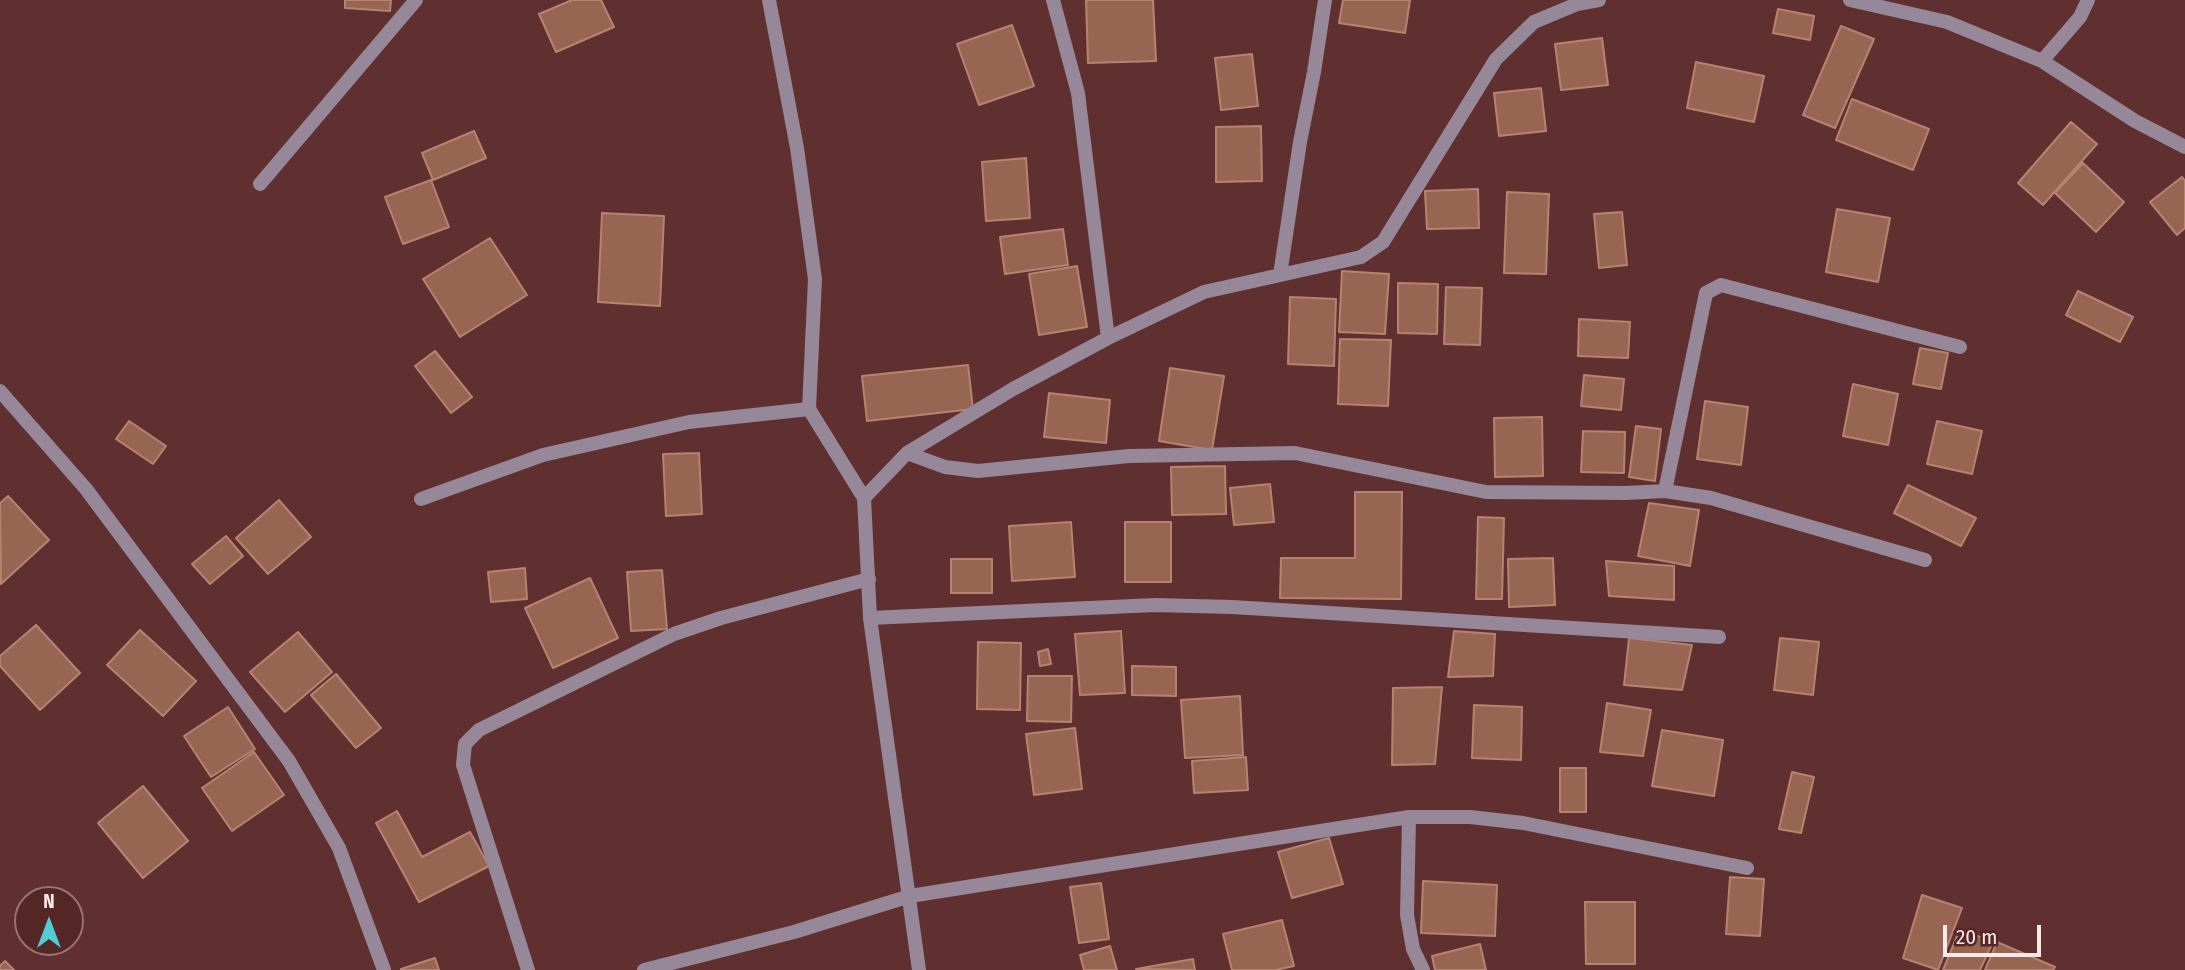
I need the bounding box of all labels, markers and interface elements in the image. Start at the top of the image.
north arrow [14,886,84,956]
text: N [43,890,55,913]
scale bar [1947,911,2045,955]
text: 20 m [1956,924,1997,950]

